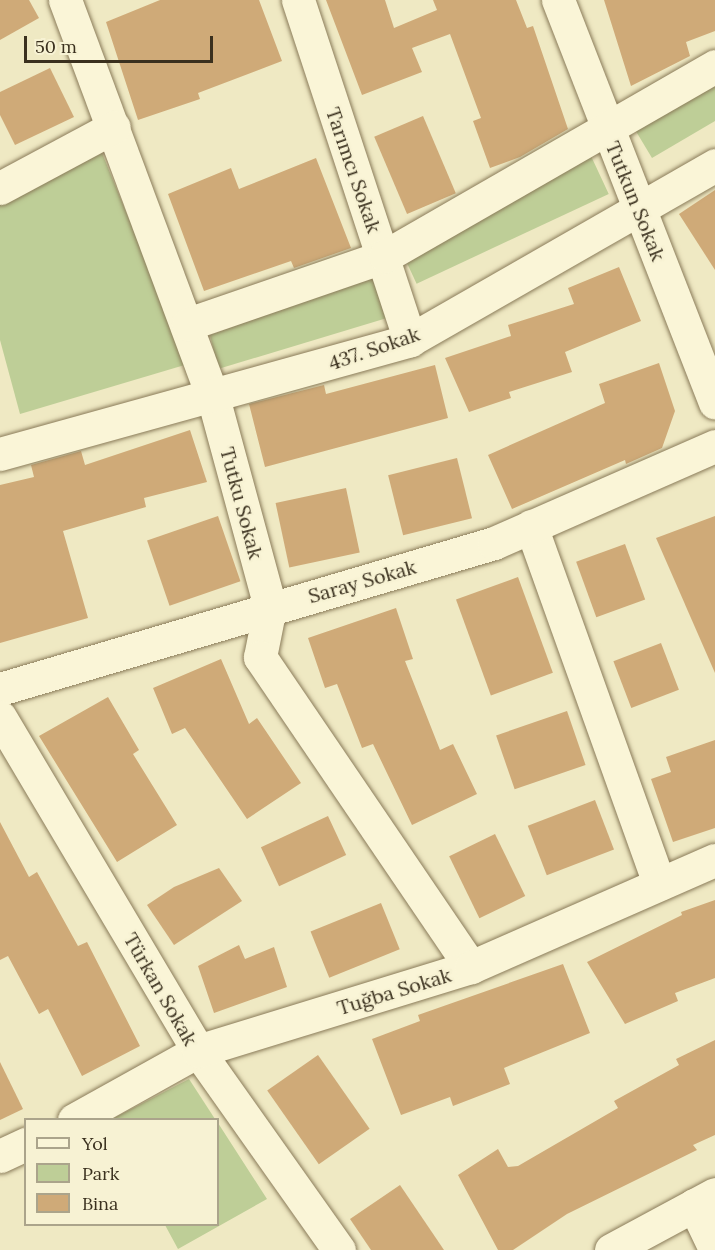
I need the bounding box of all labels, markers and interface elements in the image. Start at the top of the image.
scale bar [27,24,216,62]
text: 50 m [35,35,77,58]
street label: Tarımcı Sokak [321,104,387,236]
street label: Tutkun Sokak [601,138,671,264]
street label: 437. Sokak [325,321,423,375]
street label: Tutku Sokak [216,444,268,562]
street label: Saray Sokak [305,554,419,608]
street label: Türkan Sokak [119,928,203,1050]
street label: Tuğba Sokak [334,962,454,1020]
legend [24,1118,219,1226]
text: Yol [82,1132,108,1155]
text: Park [82,1162,119,1185]
text: Bina [82,1192,118,1215]

